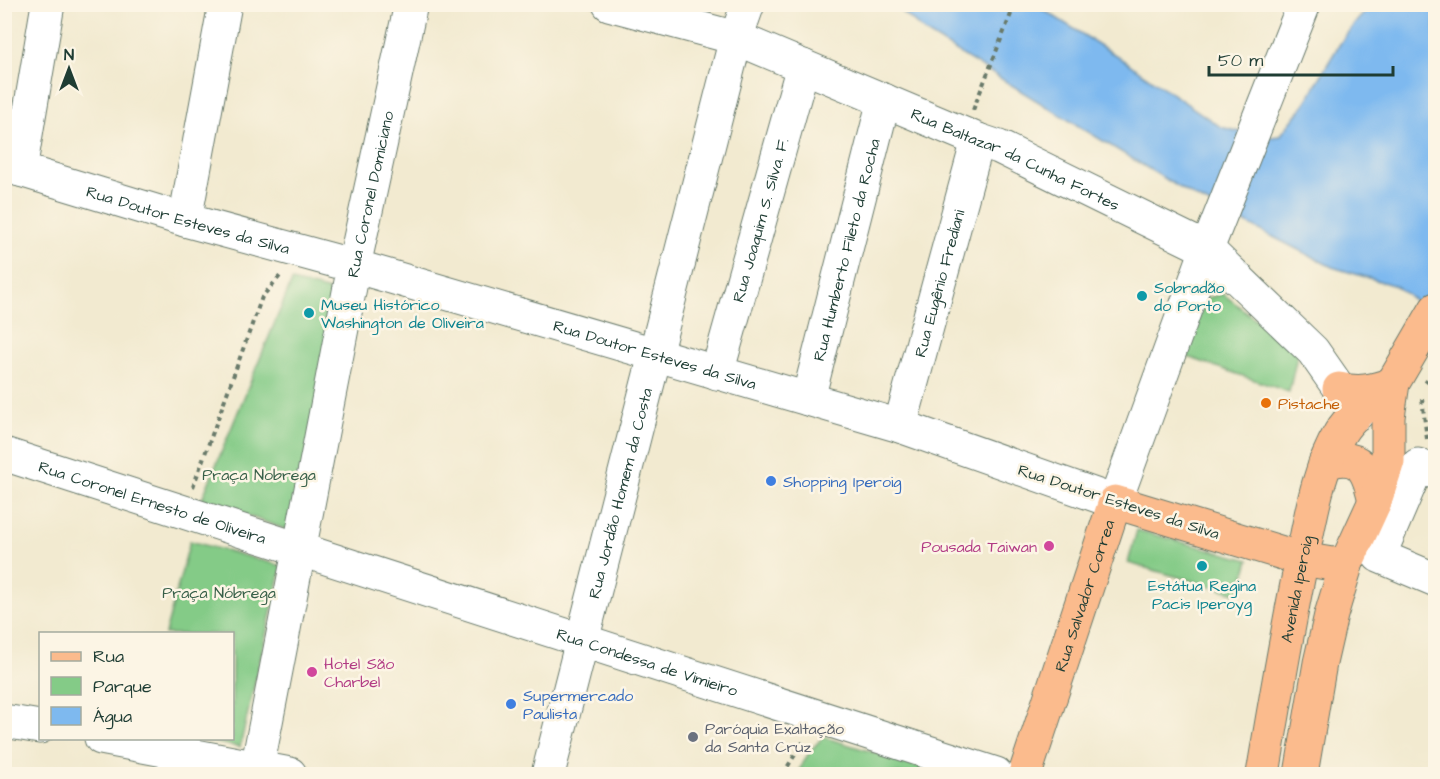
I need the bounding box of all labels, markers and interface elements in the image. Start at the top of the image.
north arrow [39,39,99,99]
scale bar [1209,39,1394,77]
text: N [64,44,74,66]
text: 50 m [1218,48,1263,73]
street label: Rua Baltazar da Cunha Fortes [907,103,1123,216]
street label: Rua Coronel Domiciano [342,109,399,279]
street label: Rua Joaquim S. Silva. F. [727,135,794,305]
street label: Rua Humberto Fileto da Rocha [808,137,886,363]
street label: Rua Doutor Esteves da Silva [83,181,292,260]
street label: Rua Eugênio Frediani [909,207,971,360]
place label: Sobradão do Porto [1154,277,1225,317]
marker: Sobradão do Porto [1135,289,1149,303]
place label: Museu Histórico Washington de Oliveira [321,294,484,335]
marker: Museu Histórico Washington de Oliveira [302,306,316,320]
street label: Rua Doutor Esteves da Silva [551,315,759,395]
street label: Rua Jordão Homem da Costa [583,386,658,601]
place label: Pistache [1278,393,1340,415]
marker: Pistache [1259,396,1273,410]
street label: Rua Coronel Ernesto de Oliveira [36,456,269,550]
street label: Rua Doutor Esteves da Silva [1015,459,1222,545]
park label: Praça Nobrega [202,464,316,487]
place label: Shopping Iperoig [783,471,902,494]
marker: Shopping Iperoig [764,474,778,488]
street label: Rua Salvador Correa [1050,517,1120,675]
street label: Avenida Iperoig [1276,534,1319,645]
place label: Pousada Taiwan [921,536,1037,558]
marker: Pousada Taiwan [1042,539,1056,553]
marker: Estátua Regina Pacis Iperoyg [1195,559,1209,573]
place label: Estátua Regina Pacis Iperoyg [1148,575,1256,616]
park label: Praça Nóbrega [162,582,276,605]
street label: Rua Condessa de Vimieiro [554,623,741,702]
legend [39,632,234,740]
text: Rua [93,644,124,669]
place label: Hotel São Charbel [324,653,394,693]
marker: Hotel São Charbel [305,665,319,679]
text: Parque [93,674,152,699]
place label: Supermercado Paulista [523,685,633,725]
marker: Supermercado Paulista [504,697,518,711]
text: Água [93,704,132,730]
place label: Paróquia Exaltação da Santa Cruz [705,718,844,758]
marker: Paróquia Exaltação da Santa Cruz [686,730,700,744]

